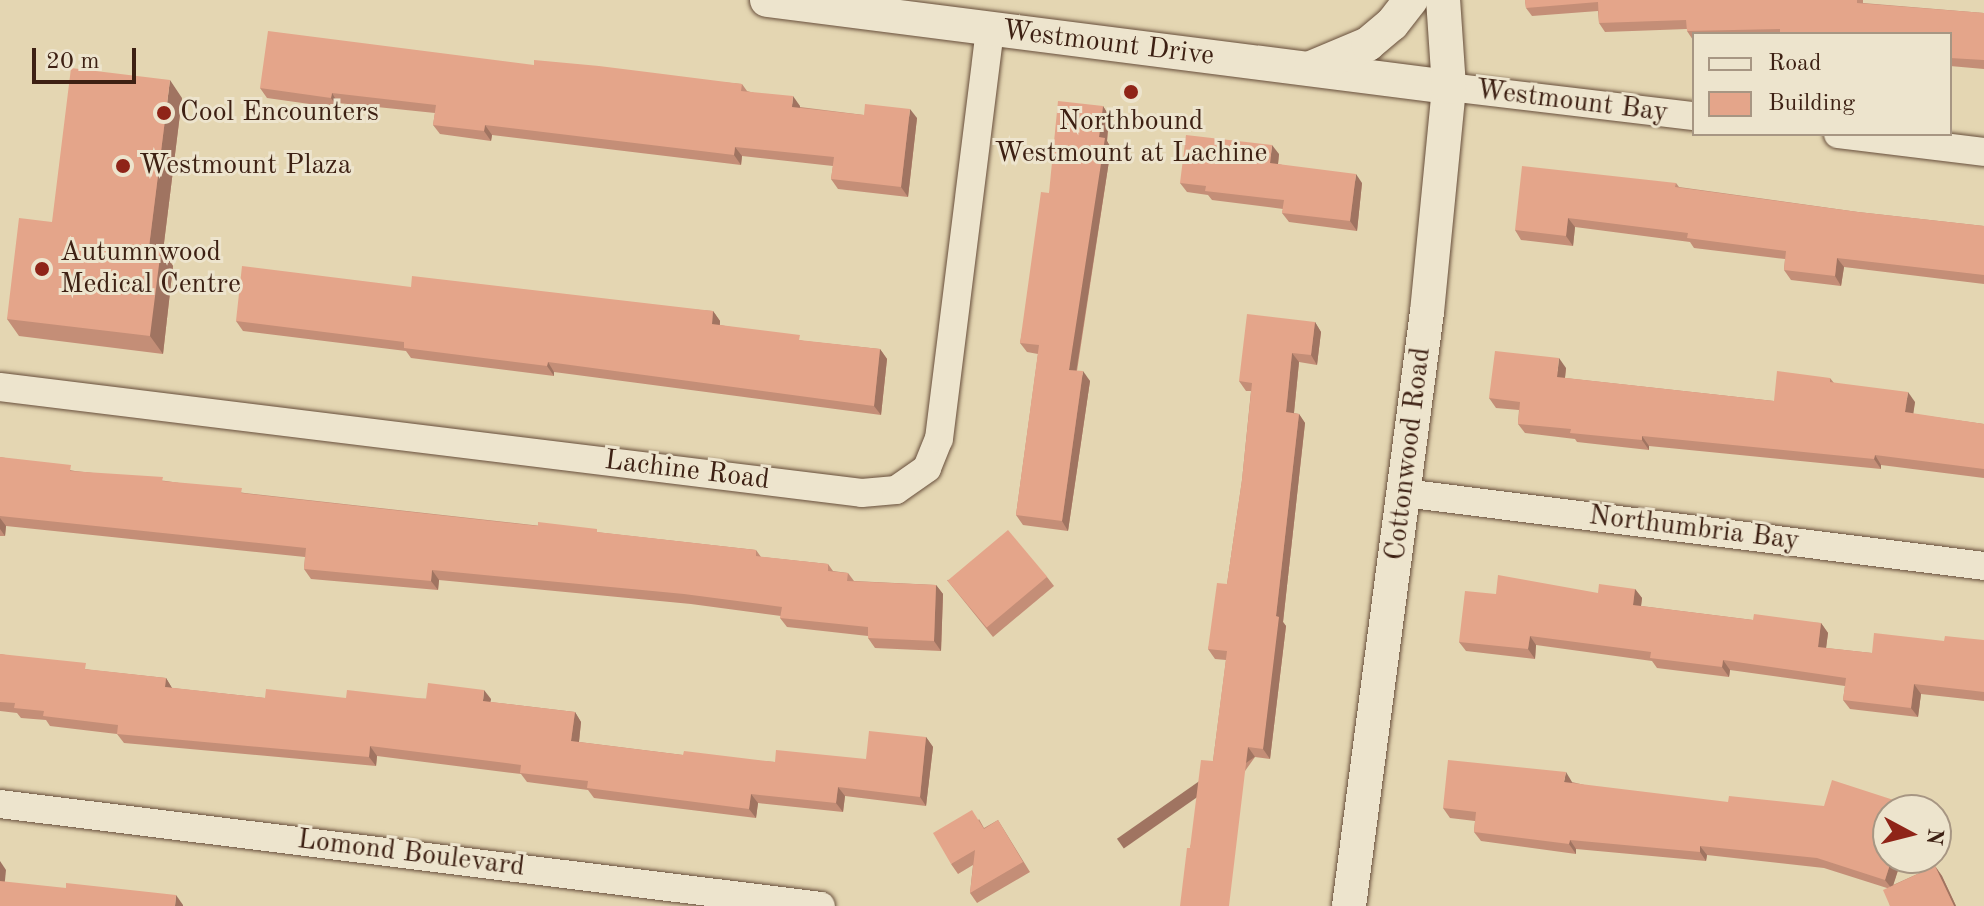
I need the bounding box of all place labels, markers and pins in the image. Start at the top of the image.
marker: Northbound Westmount at Lachine [1122,83,1140,101]
place label: Cool Encounters [180,96,379,130]
marker: Cool Encounters [155,104,173,122]
place label: Northbound Westmount at Lachine [995,105,1267,171]
place label: Westmount Plaza [139,149,351,183]
marker: Westmount Plaza [114,157,132,175]
place label: Autumnwood Medical Centre [60,236,241,302]
marker: Autumnwood Medical Centre [31,258,53,280]

